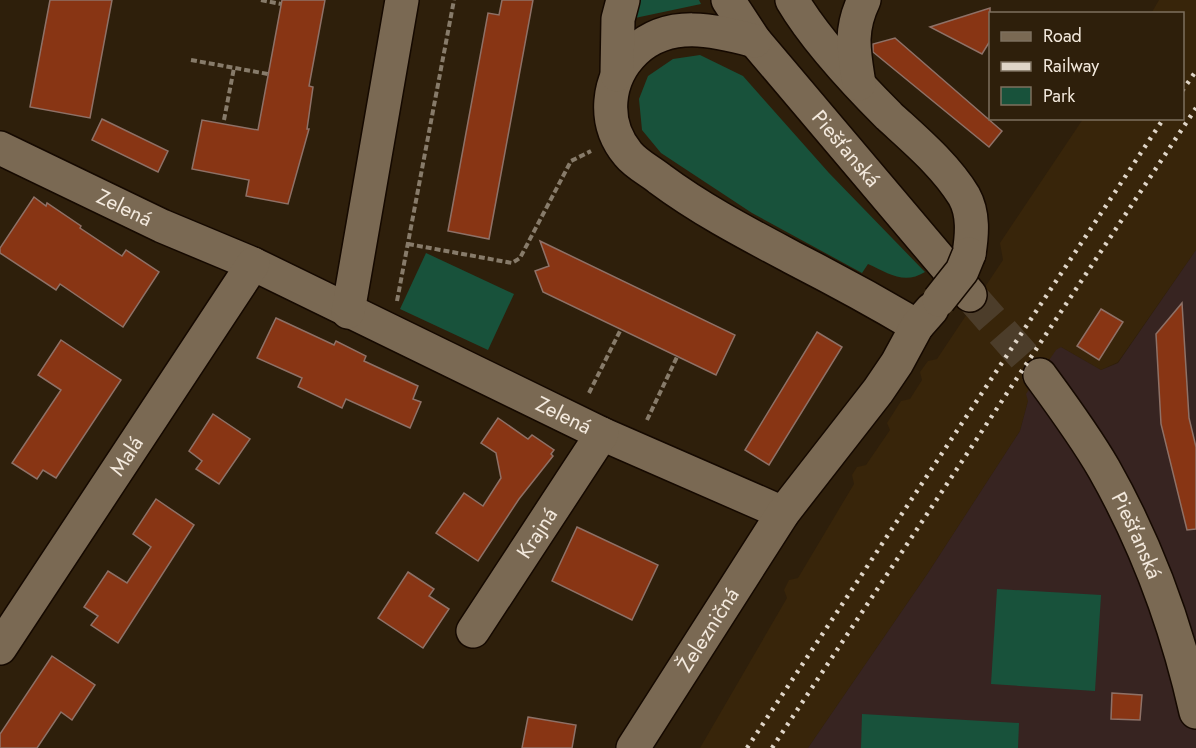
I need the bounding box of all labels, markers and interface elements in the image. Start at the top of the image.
legend [989,12,1184,120]
text: Road [1043,23,1082,49]
text: Railway [1043,53,1099,79]
text: Park [1043,83,1075,109]
street label: Piešťanská [805,103,887,194]
street label: Zelená [91,182,157,234]
street label: Zelená [531,389,597,442]
street label: Malá [102,430,151,482]
street label: Piešťanská [1104,487,1169,583]
street label: Krajná [509,502,565,565]
street label: Železničná [670,582,747,678]

